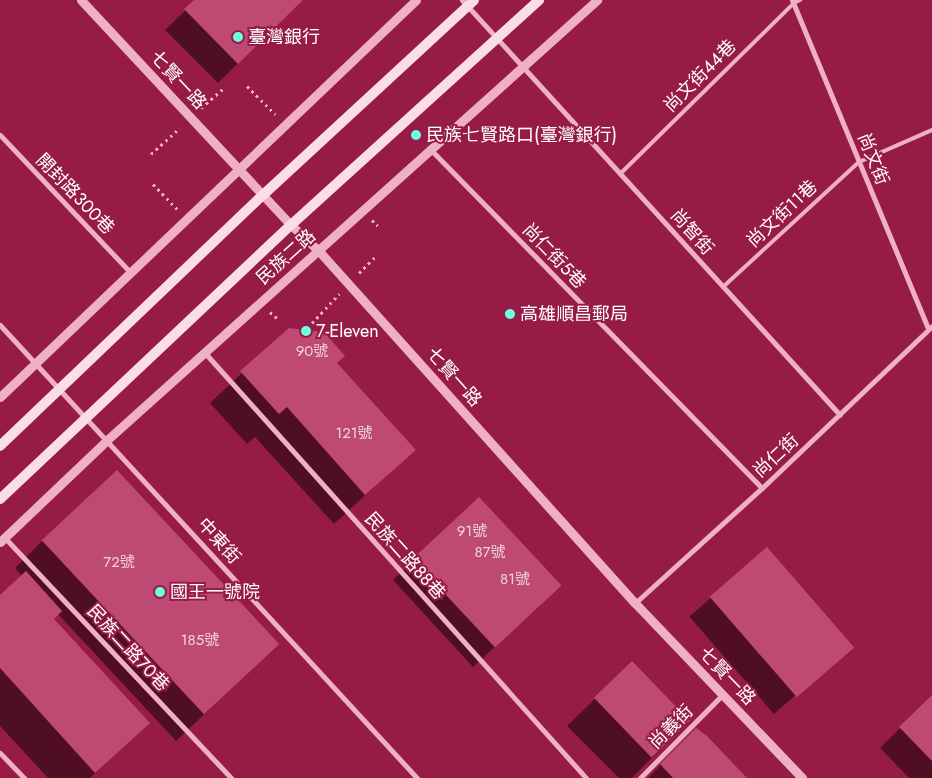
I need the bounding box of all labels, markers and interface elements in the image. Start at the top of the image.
place label: 臺灣銀行 [248,26,320,48]
marker: 臺灣銀行 [232,31,244,43]
street label: 尚文街44巷 [659,35,741,117]
street label: 七賢一路 [146,46,210,114]
place label: 民族七賢路口(臺灣銀行) [426,124,617,146]
marker: 民族七賢路口(臺灣銀行) [410,129,422,141]
street label: 尚文街 [853,130,893,188]
street label: 開封路300巷 [31,149,119,239]
street label: 尚文街11巷 [742,176,822,252]
street label: 尚智街 [666,205,718,259]
street label: 尚仁街5巷 [518,219,590,293]
street label: 民族二路 [252,225,320,289]
place label: 高雄順昌郵局 [520,303,628,325]
marker: 高雄順昌郵局 [504,308,516,320]
place label: 7-Eleven [316,320,379,342]
marker: 7-Eleven [300,325,312,337]
house number: 90號 [296,343,328,361]
street label: 七賢一路 [422,343,486,411]
house number: 121號 [335,425,373,443]
street label: 尚仁街 [749,430,803,482]
street label: 民族二路88巷 [360,508,450,604]
street label: 中東街 [193,514,245,568]
house number: 91號 [457,523,487,541]
house number: 87號 [475,544,505,562]
house number: 72號 [103,554,135,572]
house number: 81號 [500,571,530,589]
place label: 國王一號院 [170,581,260,603]
marker: 國王一號院 [154,586,166,598]
street label: 民族二路70巷 [83,600,173,696]
house number: 185號 [181,632,219,650]
street label: 七賢一路 [694,643,760,709]
street label: 尚義街 [644,700,698,754]

